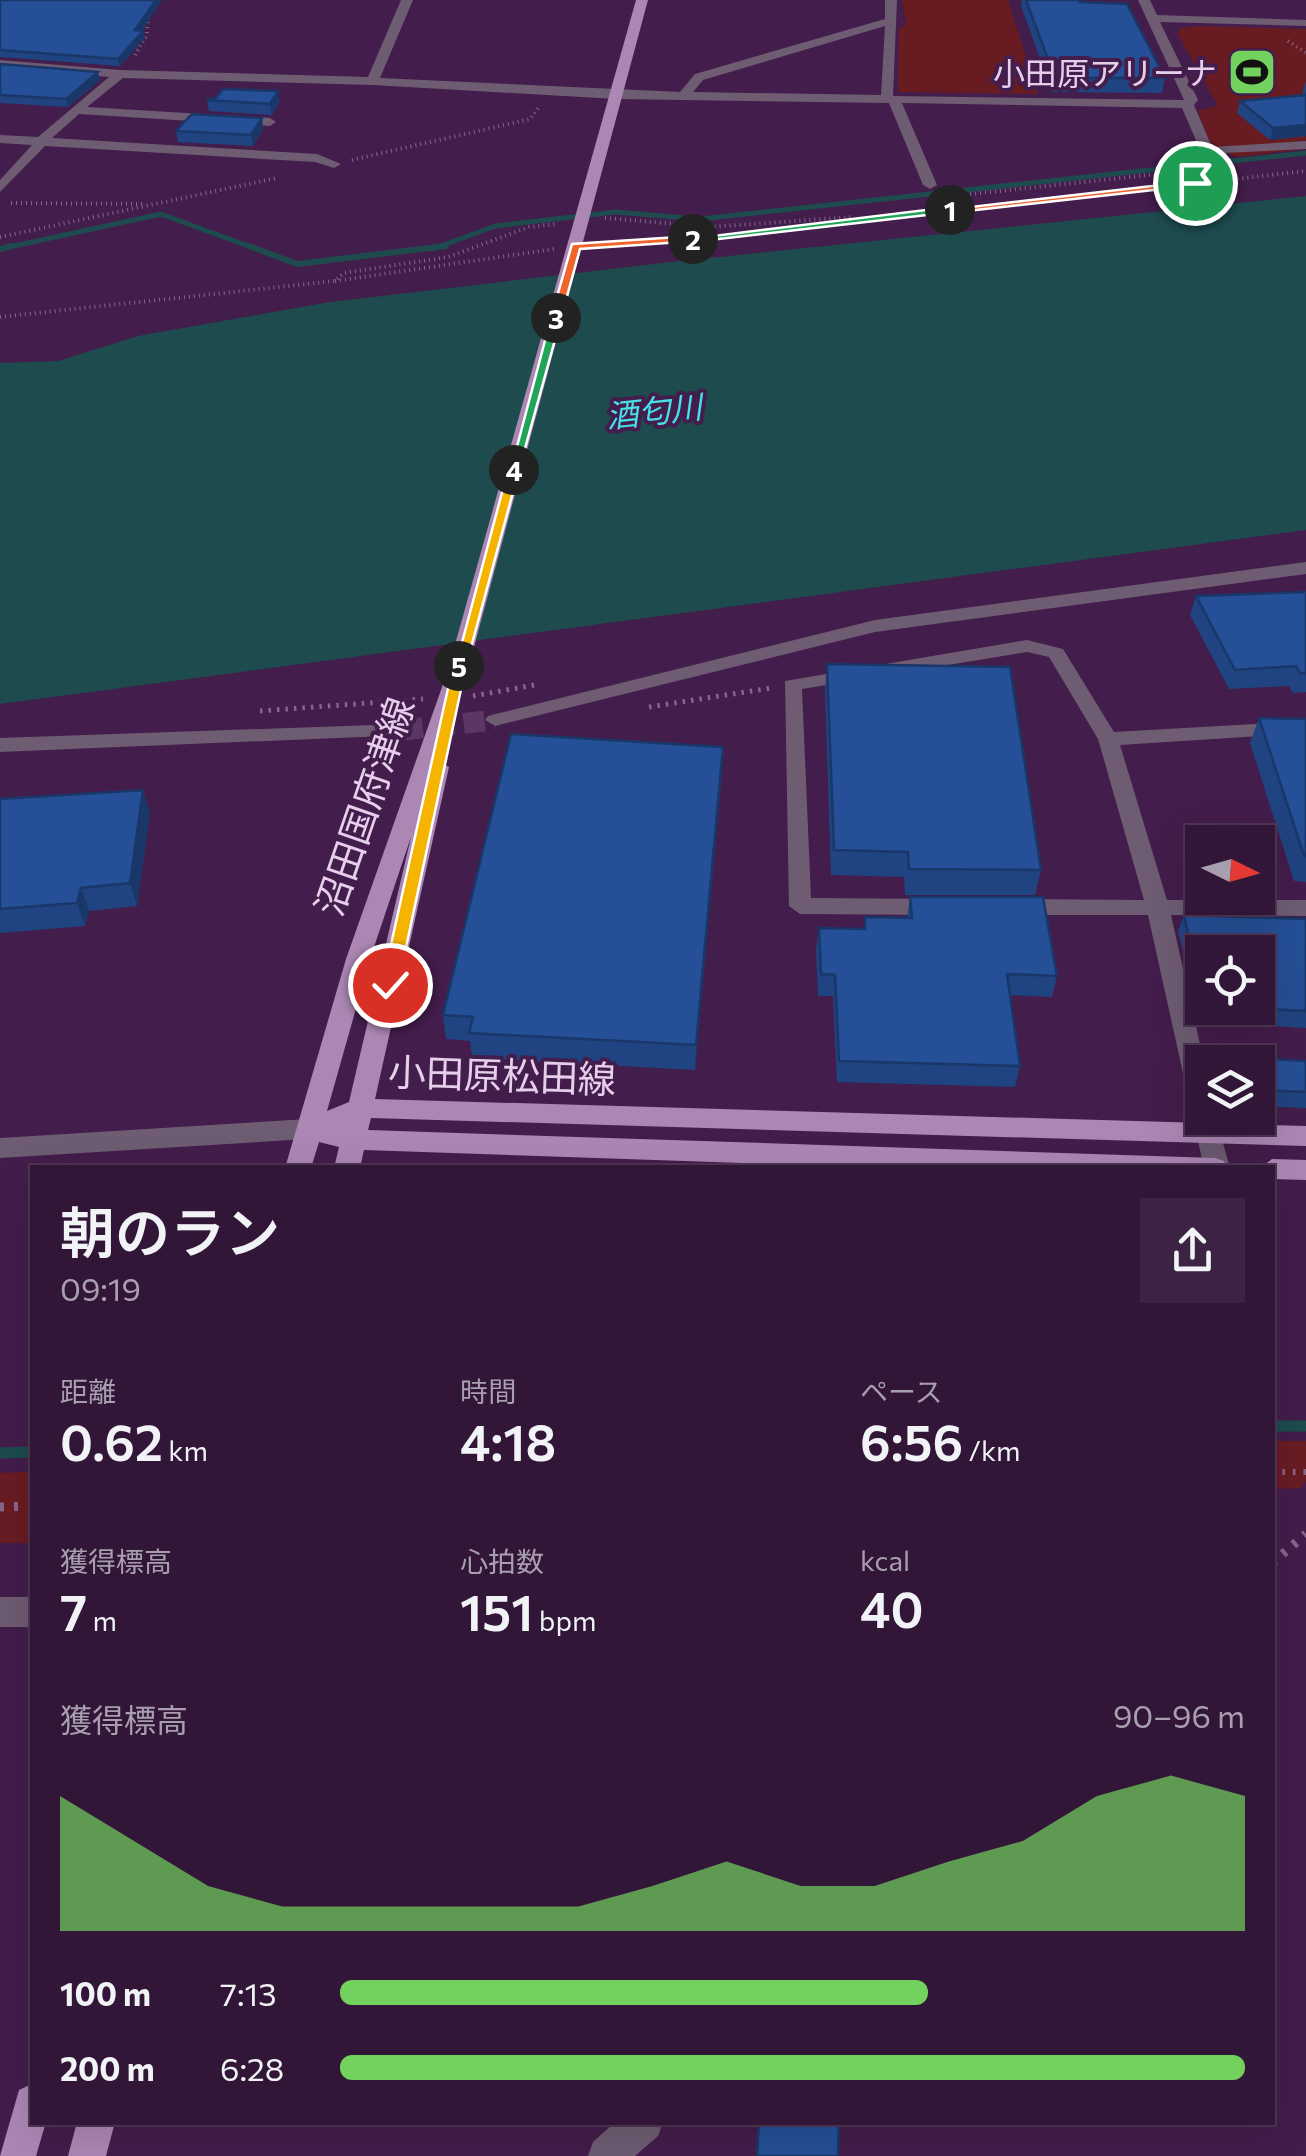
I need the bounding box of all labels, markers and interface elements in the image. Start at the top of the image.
sports icon: 小田原アリーナ [1226,46,1278,98]
place label: 小田原アリーナ [993,52,1217,92]
pin [1153,141,1238,226]
icon: arrive [1168,156,1223,211]
pin: 1 [925,185,975,235]
text: 1 [944,193,956,227]
pin: 2 [668,214,718,264]
text: 2 [685,222,701,256]
pin: 3 [531,293,581,343]
text: 3 [548,301,564,335]
water label: 酒匂川 [604,385,707,435]
pin: 4 [489,445,539,495]
text: 4 [505,453,523,487]
pin: 5 [434,641,484,691]
text: 5 [451,649,467,683]
street label: 沼田国府津線 [304,691,422,921]
north arrow [1185,825,1275,915]
map controls [1185,825,1275,1135]
button: locate [1185,935,1275,1025]
pin [348,943,433,1028]
icon: check [363,958,418,1013]
button: layers [1185,1045,1275,1135]
street label: 小田原松田線 [387,1047,617,1101]
text: 朝のラン [60,1197,280,1264]
button: share [1140,1198,1245,1303]
text: 09:19 [60,1268,141,1308]
text: 距離 [60,1374,116,1408]
text: 時間 [460,1374,516,1408]
text: ペース [860,1374,943,1408]
text: 0.62 [60,1410,163,1471]
text: 4:18 [460,1410,556,1471]
text: 6:56 [860,1410,963,1471]
text: km [163,1433,208,1467]
text: /km [963,1433,1021,1467]
text: kcal [860,1543,910,1577]
text: 獲得標高 [60,1544,172,1578]
text: 心拍数 [460,1544,544,1578]
text: 40 [860,1577,923,1638]
text: 7 [60,1580,87,1641]
text: 151 [460,1580,533,1641]
text: m [87,1603,117,1637]
text: bpm [533,1603,596,1637]
text: 90–96 m [1113,1695,1245,1735]
text: 獲得標高 [60,1699,188,1739]
text: 100 m [60,1973,151,2013]
text: 7:13 [220,1973,276,2013]
text: 200 m [60,2048,155,2088]
text: 6:28 [220,2048,284,2088]

